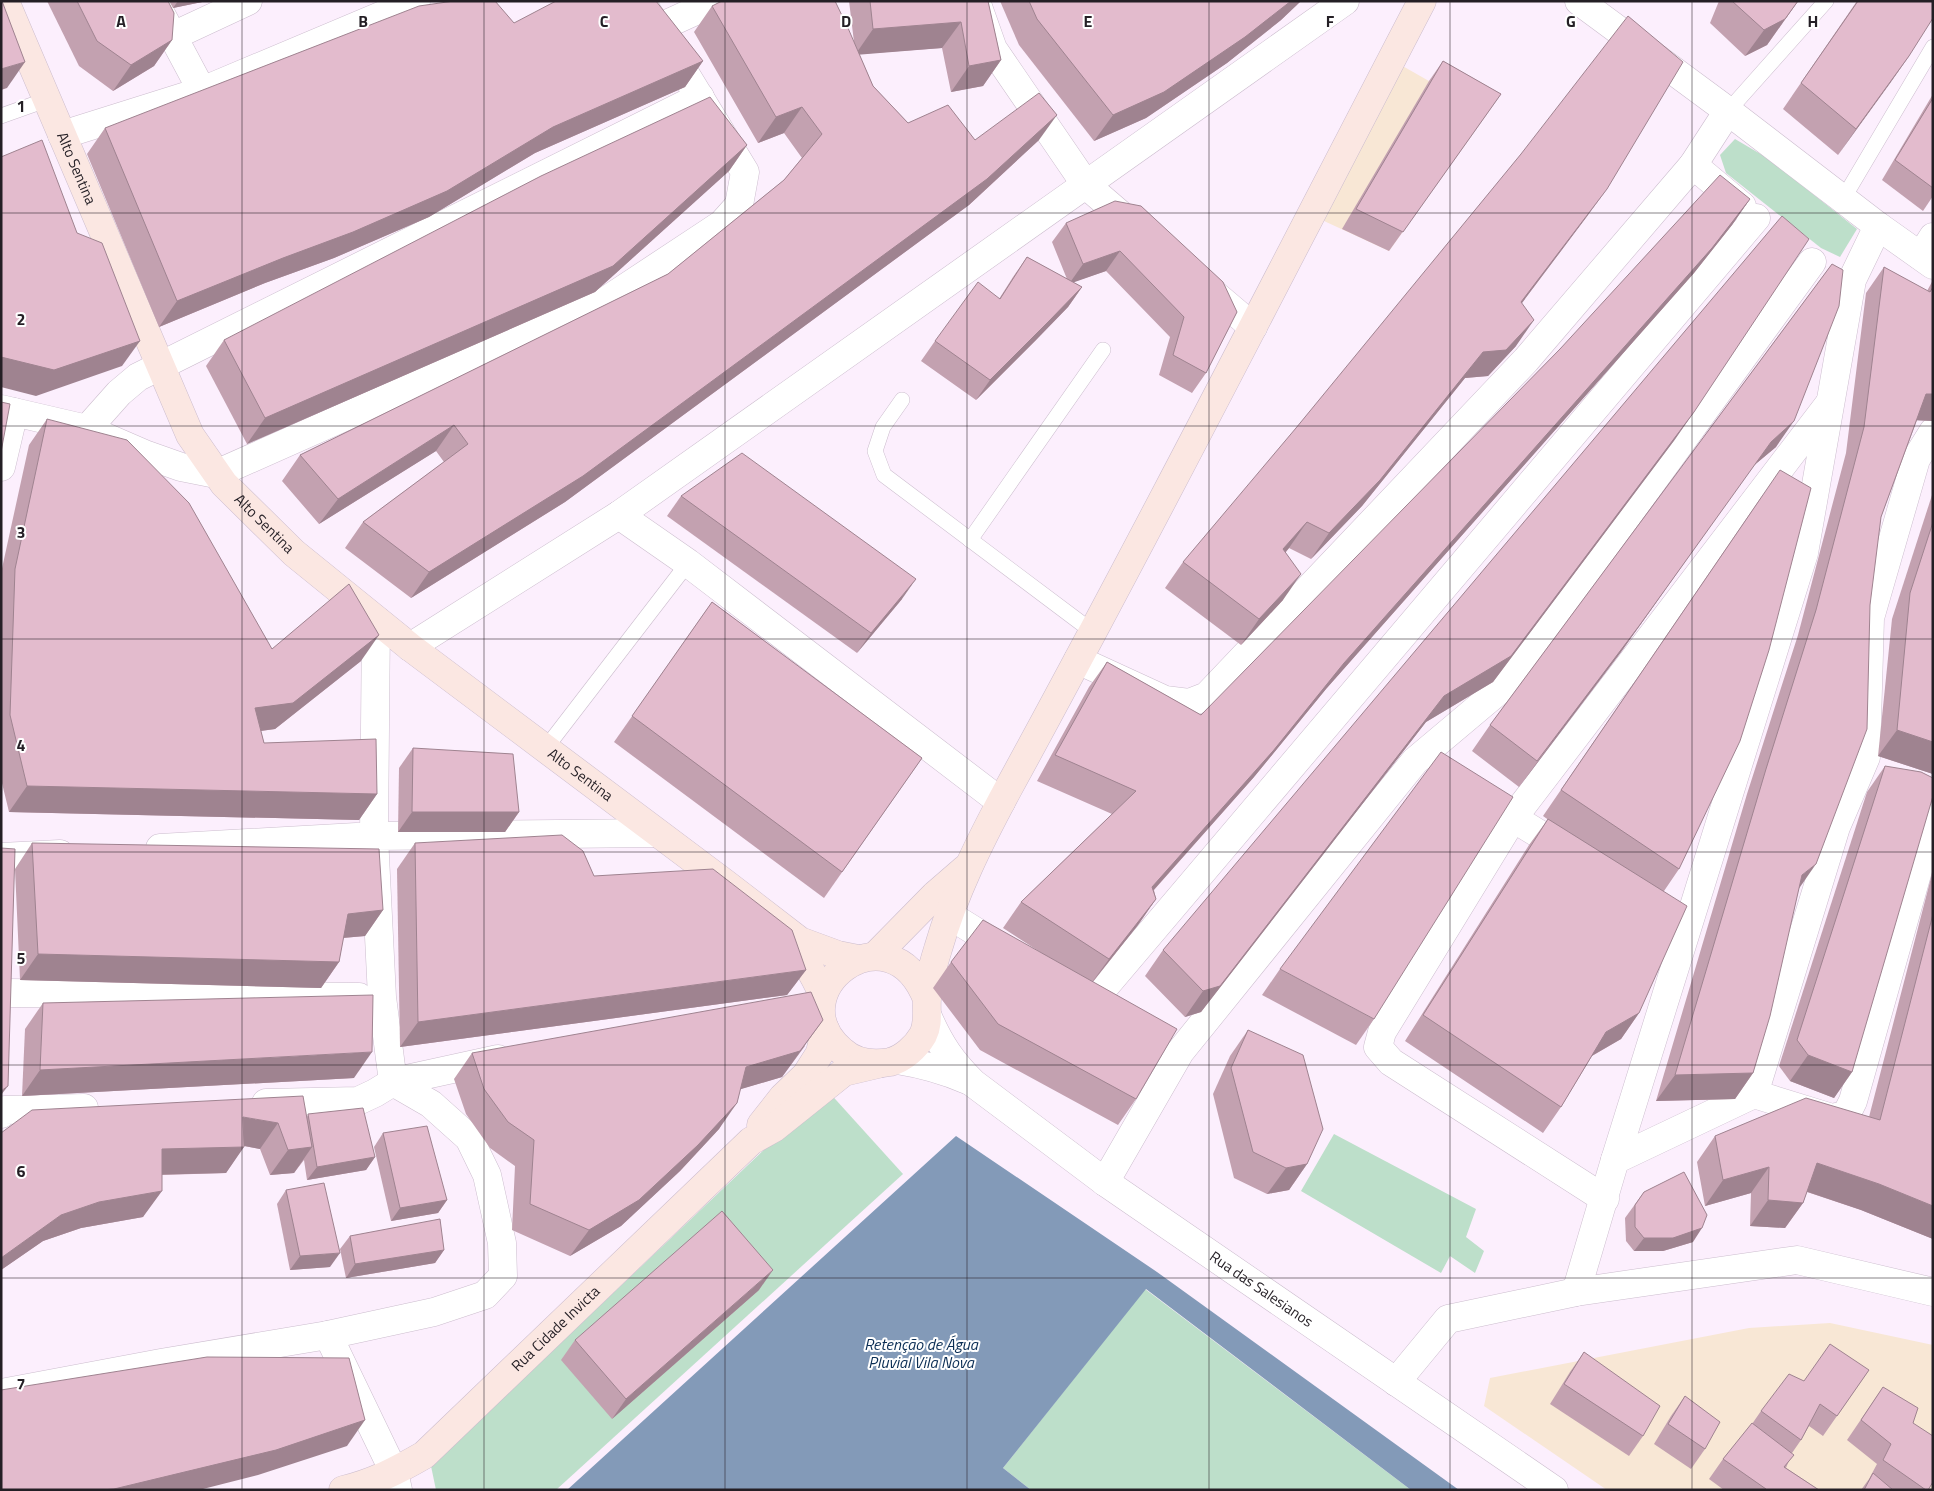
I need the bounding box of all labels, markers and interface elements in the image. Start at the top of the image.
text: A [116,9,126,33]
text: B [358,9,368,33]
text: C [600,9,609,33]
text: D [841,9,851,33]
text: E [1084,9,1093,33]
text: F [1326,9,1335,33]
text: G [1566,9,1576,33]
text: H [1808,9,1818,33]
text: 1 [17,94,25,118]
street label: Alto Sentina [51,128,103,209]
text: 2 [17,307,25,331]
street label: Alto Sentina [229,488,300,559]
text: 3 [17,520,25,544]
text: 4 [17,733,26,757]
street label: Alto Sentina [543,742,619,807]
text: 5 [17,946,26,970]
text: 6 [17,1159,26,1183]
street label: Rua das Salesianos [1205,1245,1318,1333]
street label: Rua Cidade Invicta [506,1280,605,1376]
water label: Retenção de Água Pluvial Vila Nova [864,1332,979,1374]
text: 7 [17,1372,25,1396]

